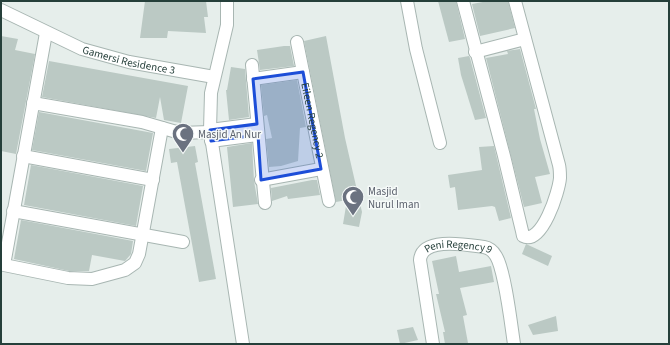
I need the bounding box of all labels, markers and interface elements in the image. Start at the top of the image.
street label: Gamersi Residence 3 [81,42,176,78]
street label: Eileen Regency 2 [297,81,327,160]
mosque icon: Masjid An Nur [170,121,196,154]
place label: Masjid An Nur [198,127,261,142]
mosque icon: Masjid Nurul Iman [340,184,366,217]
place label: Masjid Nurul Iman [368,184,419,212]
street label: Peni Regency 9 [421,237,495,257]

